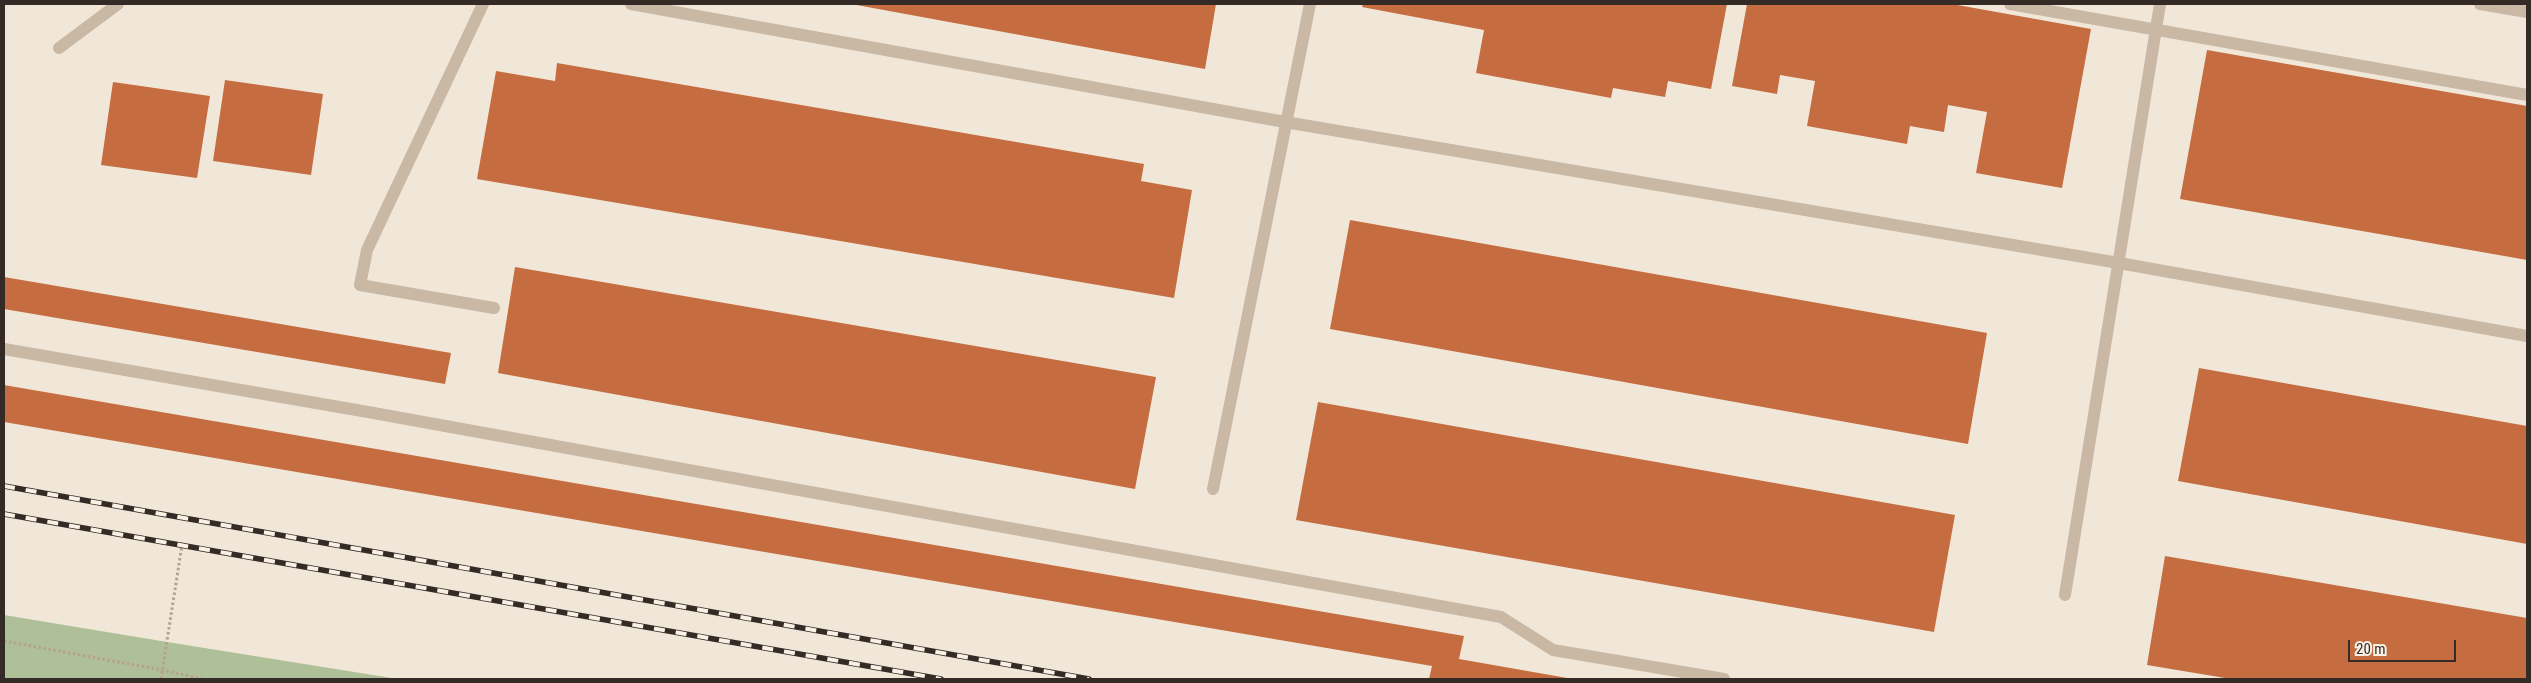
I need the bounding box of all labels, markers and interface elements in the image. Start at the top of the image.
scale bar [2351,630,2458,662]
text: 20 m [2356,640,2386,658]

